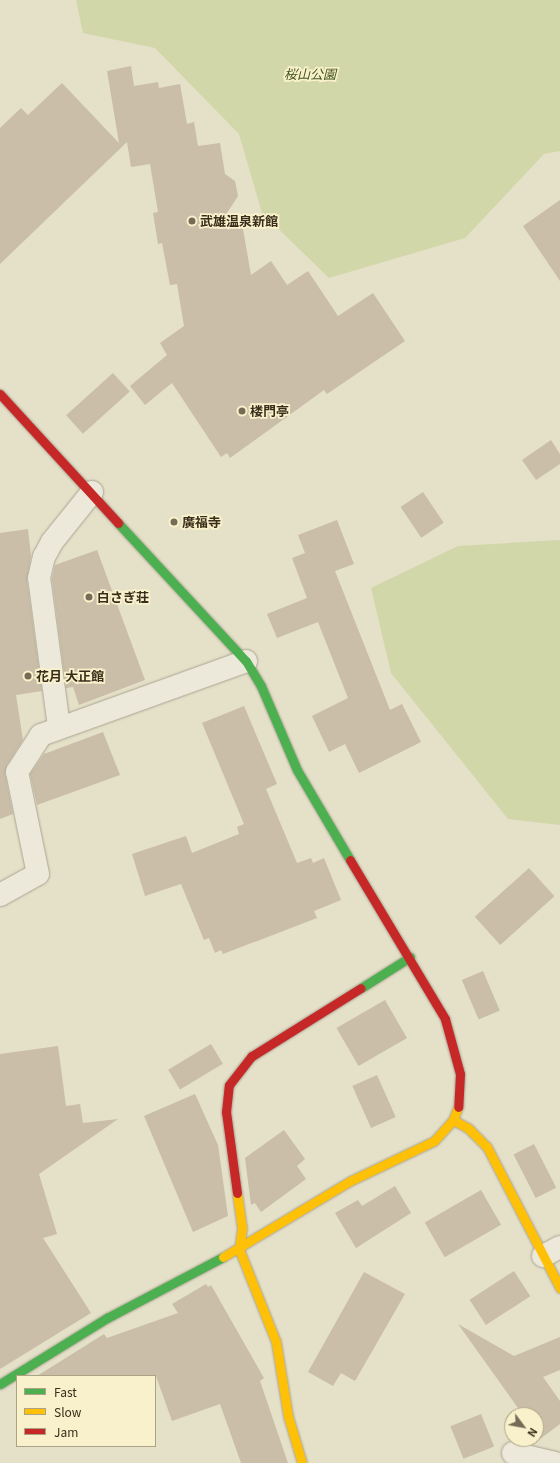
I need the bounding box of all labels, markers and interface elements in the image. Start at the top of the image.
park label: 桜山公園 [284,66,336,82]
place label: 武雄温泉新館 [200,213,278,229]
marker: 武雄温泉新館 [187,216,197,226]
place label: 楼門亭 [250,403,289,419]
marker: 楼門亭 [237,406,247,416]
place label: 廣福寺 [182,514,221,530]
marker: 廣福寺 [169,517,179,527]
place label: 白さぎ荘 [97,589,149,605]
marker: 白さぎ荘 [84,592,94,602]
place label: 花月 大正館 [36,668,104,684]
marker: 花月 大正館 [23,671,33,681]
legend [16,1375,156,1447]
text: Fast [54,1383,77,1400]
text: Slow [54,1403,81,1420]
north arrow [504,1407,544,1447]
text: Jam [54,1423,78,1440]
text: N [524,1425,542,1441]

